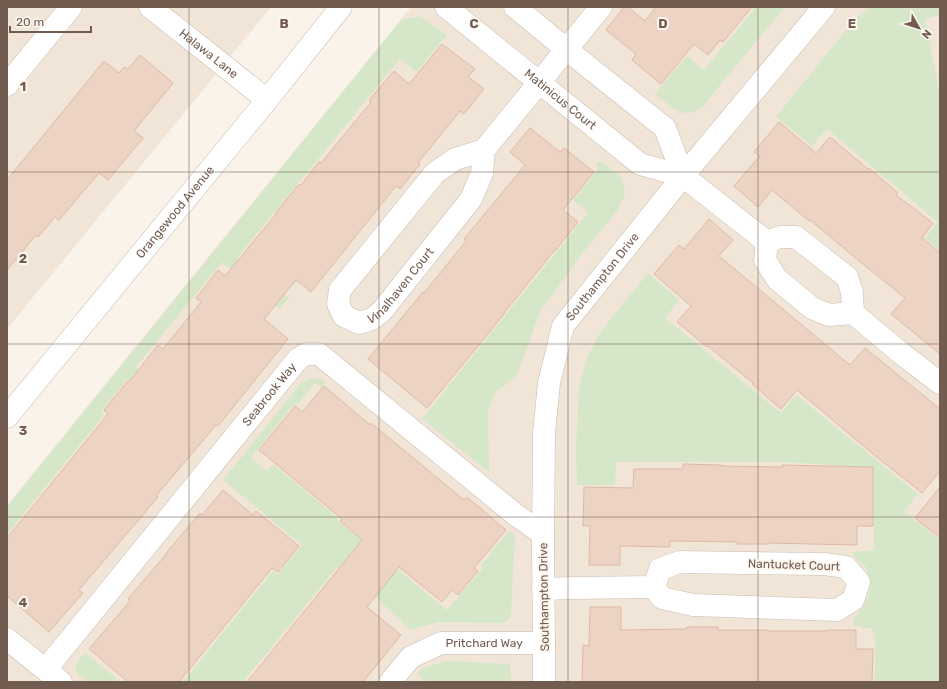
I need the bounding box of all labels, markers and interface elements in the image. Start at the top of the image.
scale bar [10,8,91,34]
north arrow [899,8,939,48]
text: 20 m [16,15,44,29]
text: B [279,16,289,31]
text: C [469,16,479,31]
text: D [658,16,668,31]
text: E [848,16,856,31]
street label: Halawa Lane [176,26,241,81]
text: N [919,27,934,41]
street label: Matinicus Court [522,66,599,133]
text: 1 [20,79,26,94]
street label: Orangewood Avenue [133,163,217,261]
street label: Southampton Drive [563,230,642,324]
street label: Vinalhaven Court [366,244,437,327]
text: 2 [19,251,27,266]
street label: Seabrook Way [239,360,299,429]
text: 3 [19,423,28,438]
street label: Southampton Drive [536,542,552,651]
street label: Nantucket Court [748,556,841,574]
text: 4 [19,595,28,610]
street label: Pritchard Way [446,636,523,650]

